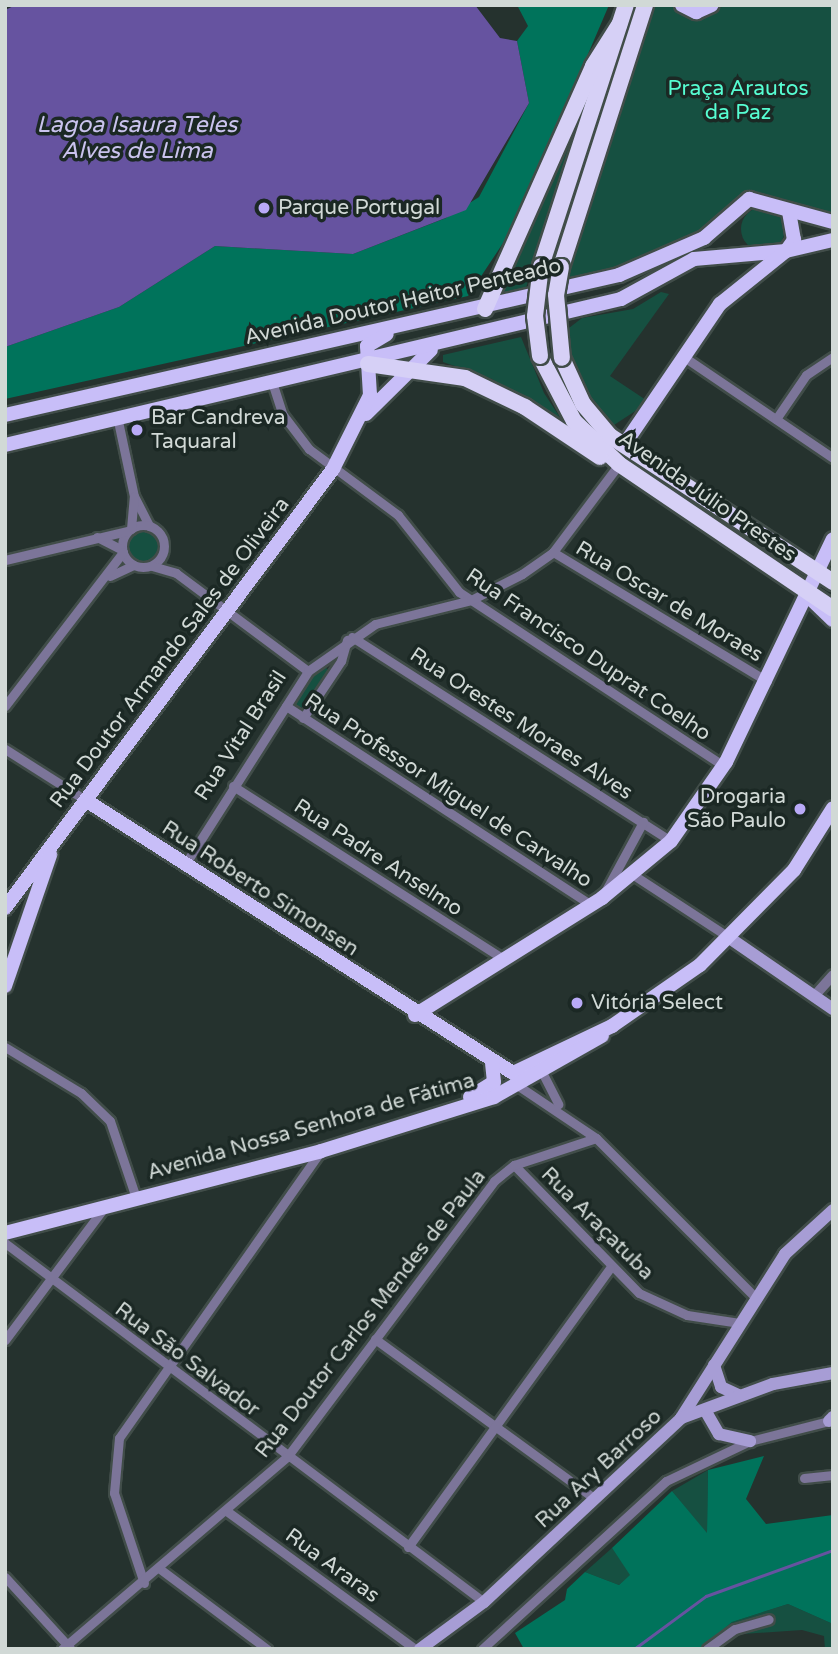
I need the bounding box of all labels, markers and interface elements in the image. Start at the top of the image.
park label: Praça Arautos da Paz [667,76,809,126]
water label: Lagoa Isaura Teles Alves de Lima [37,111,237,165]
place label: Parque Portugal [278,195,440,221]
marker: Parque Portugal [256,200,272,216]
street label: Avenida Doutor Heitor Penteado [242,253,564,351]
place label: Bar Candreva Taquaral [151,405,286,455]
marker: Bar Candreva Taquaral [129,422,145,438]
street label: Avenida Júlio Prestes [613,426,801,568]
street label: Rua Doutor Armando Sales de Oliveira [45,493,295,813]
street label: Rua Oscar de Moraes [571,536,767,668]
street label: Rua Francisco Duprat Coelho [461,563,715,747]
street label: Rua Orestes Moraes Alves [405,642,637,806]
street label: Rua Vital Brasil [190,666,292,806]
street label: Rua Professor Miguel de Carvalho [300,688,596,894]
place label: Drogaria São Paulo [687,784,786,834]
street label: Rua Padre Anselmo [289,794,467,922]
marker: Drogaria São Paulo [792,801,808,817]
street label: Rua Roberto Simonsen [157,816,363,962]
place label: Vitória Select [591,990,723,1016]
marker: Vitória Select [569,995,585,1011]
street label: Avenida Nossa Senhora de Fátima [145,1068,477,1186]
street label: Rua Araçatuba [535,1162,659,1286]
street label: Rua Doutor Carlos Mendes de Paula [251,1165,491,1463]
street label: Rua São Salvador [110,1297,264,1423]
street label: Rua Ary Barroso [531,1404,667,1534]
street label: Rua Araras [280,1523,384,1609]

